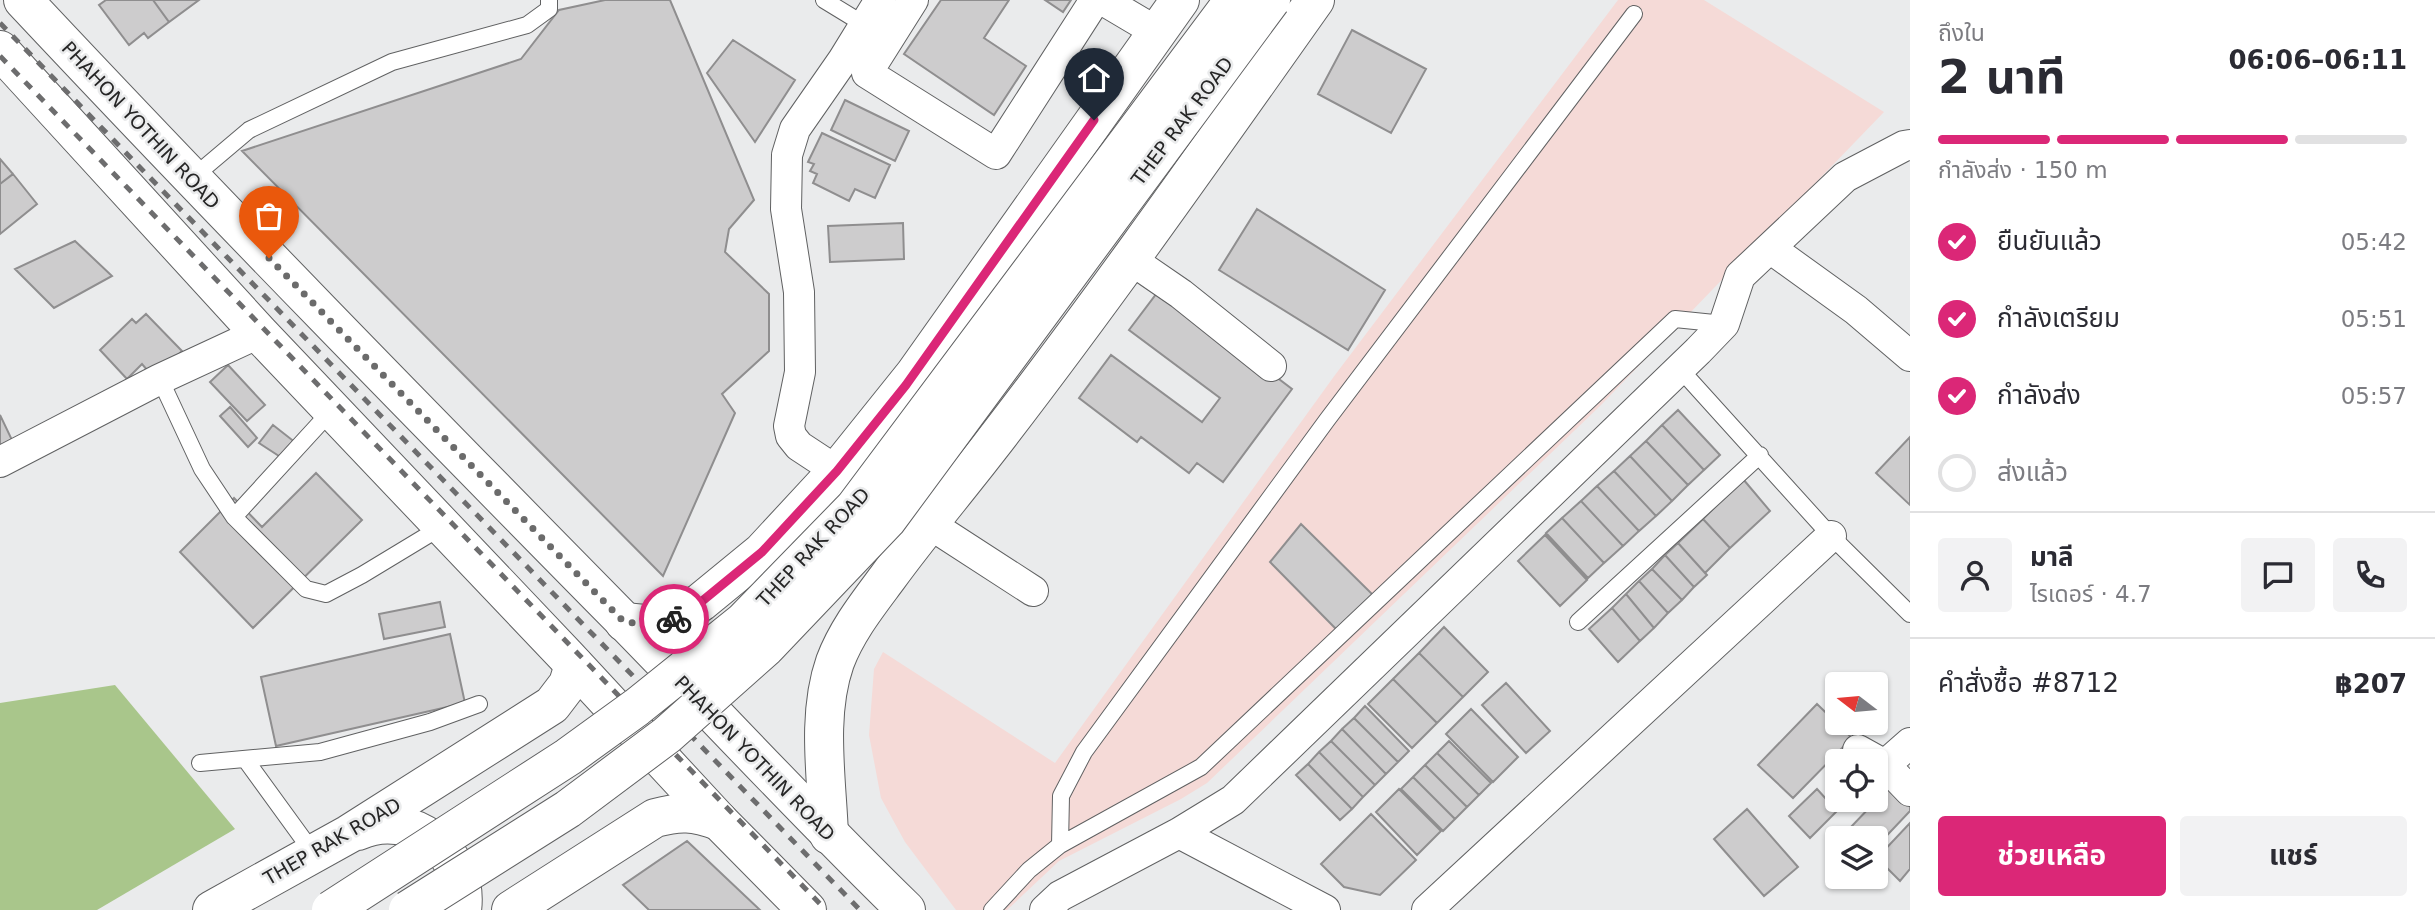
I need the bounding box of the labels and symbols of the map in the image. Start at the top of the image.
street label: PHAHON YOTHIN ROAD [58,37,224,213]
pin [1064,48,1124,120]
street label: THEP RAK ROAD [1126,53,1237,190]
pin [239,186,299,258]
street label: THEP RAK ROAD [751,483,874,612]
courier [639,584,709,654]
street label: PHAHON YOTHIN ROAD [670,671,840,845]
north arrow [1825,672,1888,735]
street label: THEP RAK ROAD [259,793,405,890]

